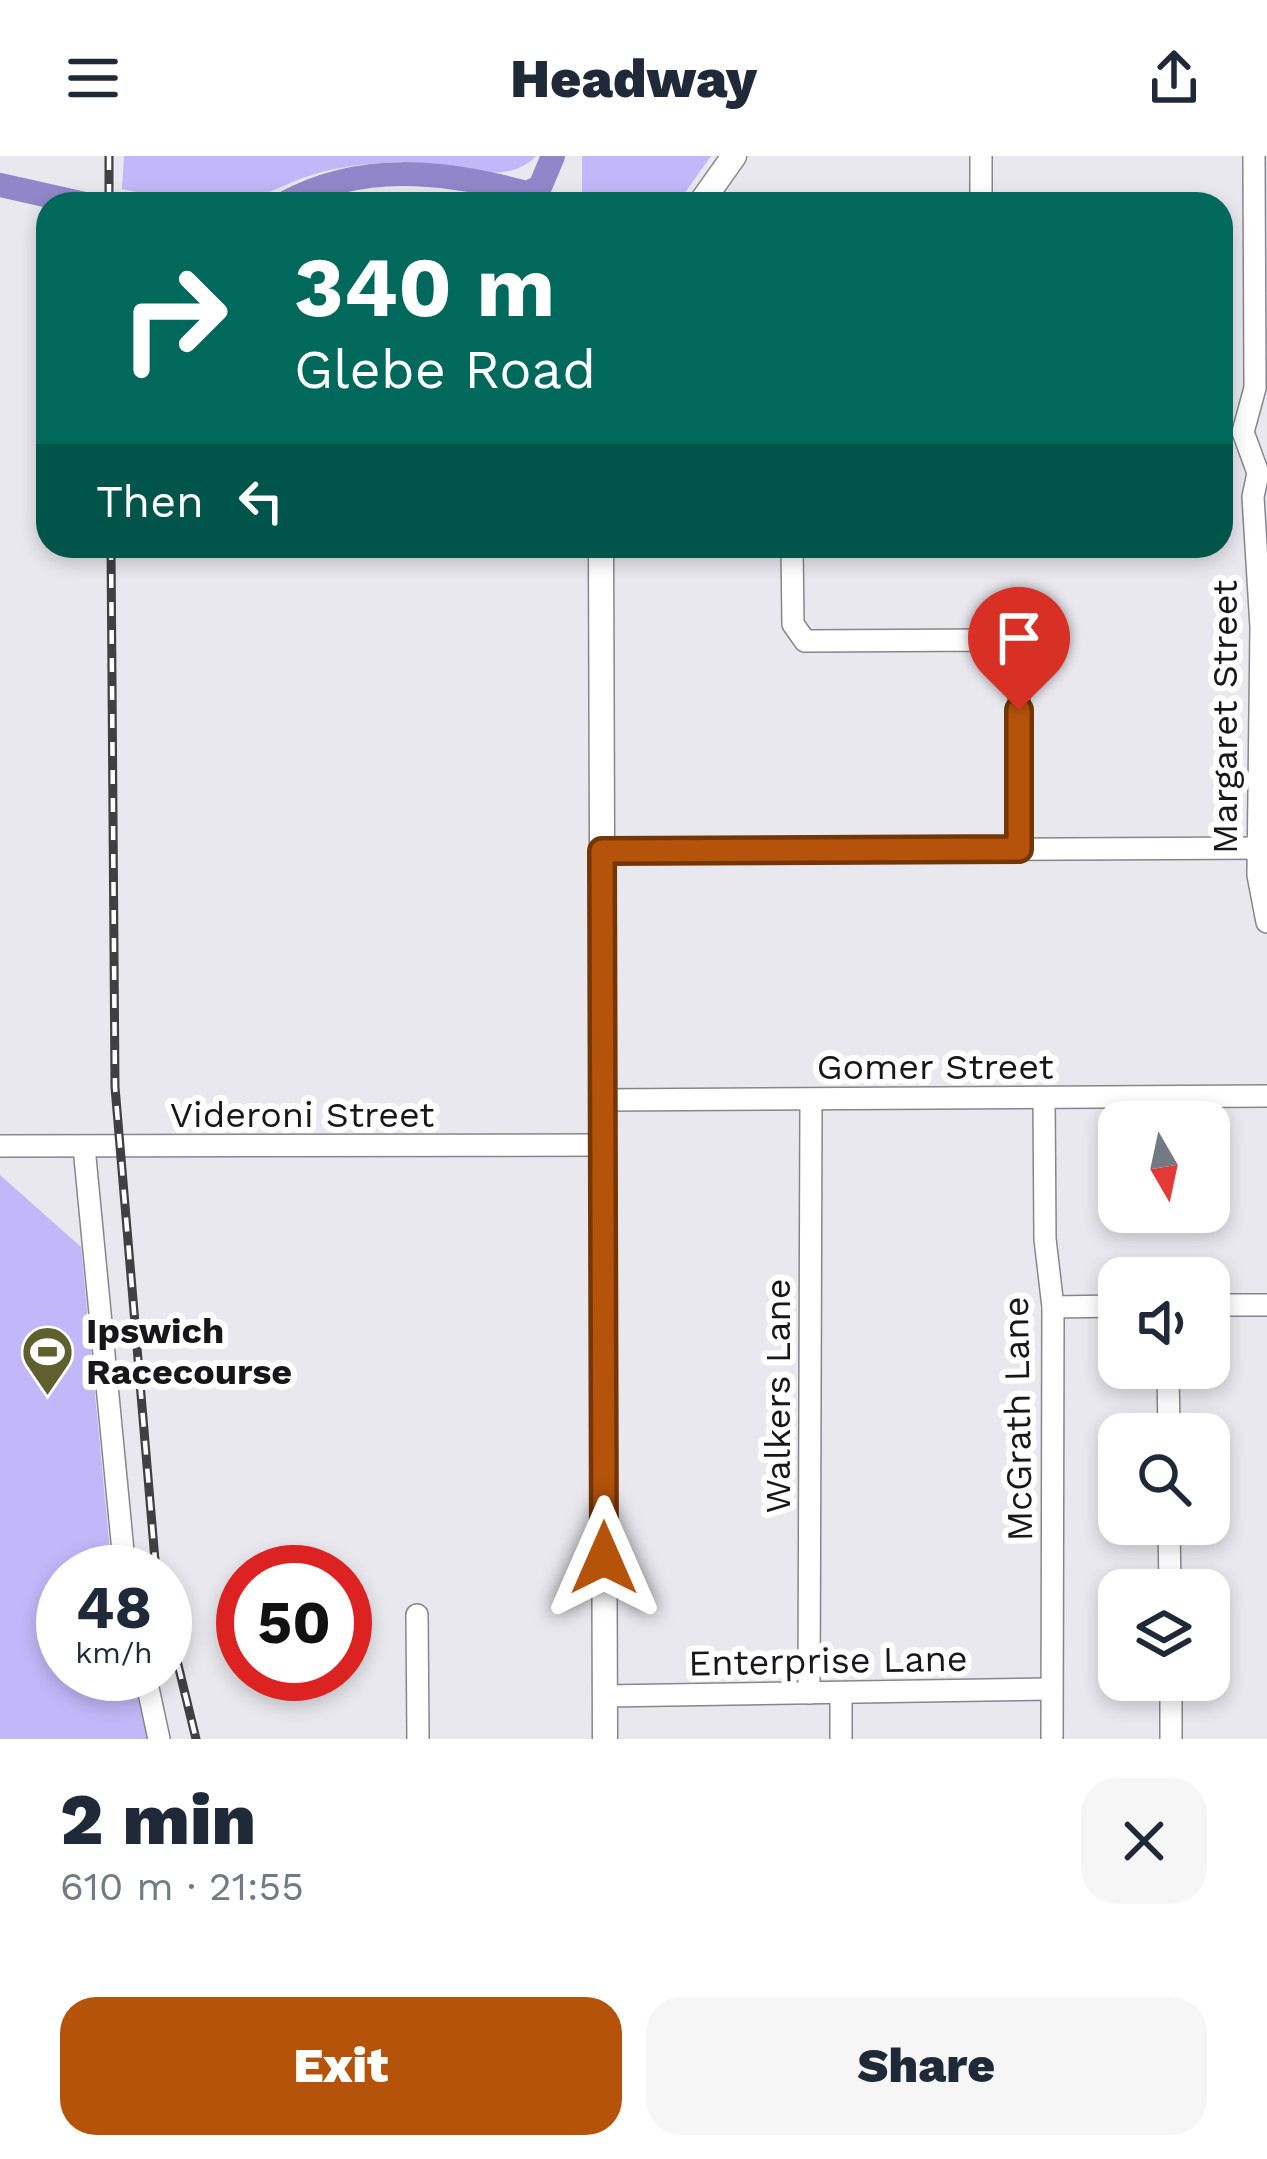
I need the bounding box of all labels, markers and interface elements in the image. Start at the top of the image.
icon: menu [60,45,126,111]
icon: share [1141,45,1207,111]
text: Headway [510,47,757,110]
text: 340 m [294,238,555,336]
icon: right [96,240,252,396]
text: Glebe Road [294,338,596,401]
icon: left [228,468,294,534]
text: Then [96,475,204,528]
street label: Margaret Street [1204,580,1246,854]
pin [968,587,1070,710]
icon: arrive [986,605,1052,671]
street label: Gomer Street [816,1046,1054,1088]
street label: Videroni Street [170,1094,434,1136]
north arrow [1098,1101,1230,1233]
map controls [1098,1101,1230,1701]
button: sound [1098,1257,1230,1389]
street label: Walkers Lane [757,1278,799,1514]
street label: McGrath Lane [995,1296,1041,1542]
place label: Ipswich Racecourse [86,1310,292,1393]
sports icon: Ipswich Racecourse [19,1323,75,1397]
button: search [1098,1413,1230,1545]
position arrow [541,1495,667,1621]
speed limit sign: 50 [216,1545,372,1701]
button: layers [1098,1569,1230,1701]
text: 48 [76,1572,152,1643]
text: km/h [75,1635,153,1670]
street label: Enterprise Lane [688,1638,968,1684]
text: 2 min [60,1777,256,1861]
button: close [1081,1778,1207,1904]
text: 610 m · 21:55 [60,1864,304,1909]
button: Exit [60,1997,622,2135]
button: Share [646,1997,1207,2135]

